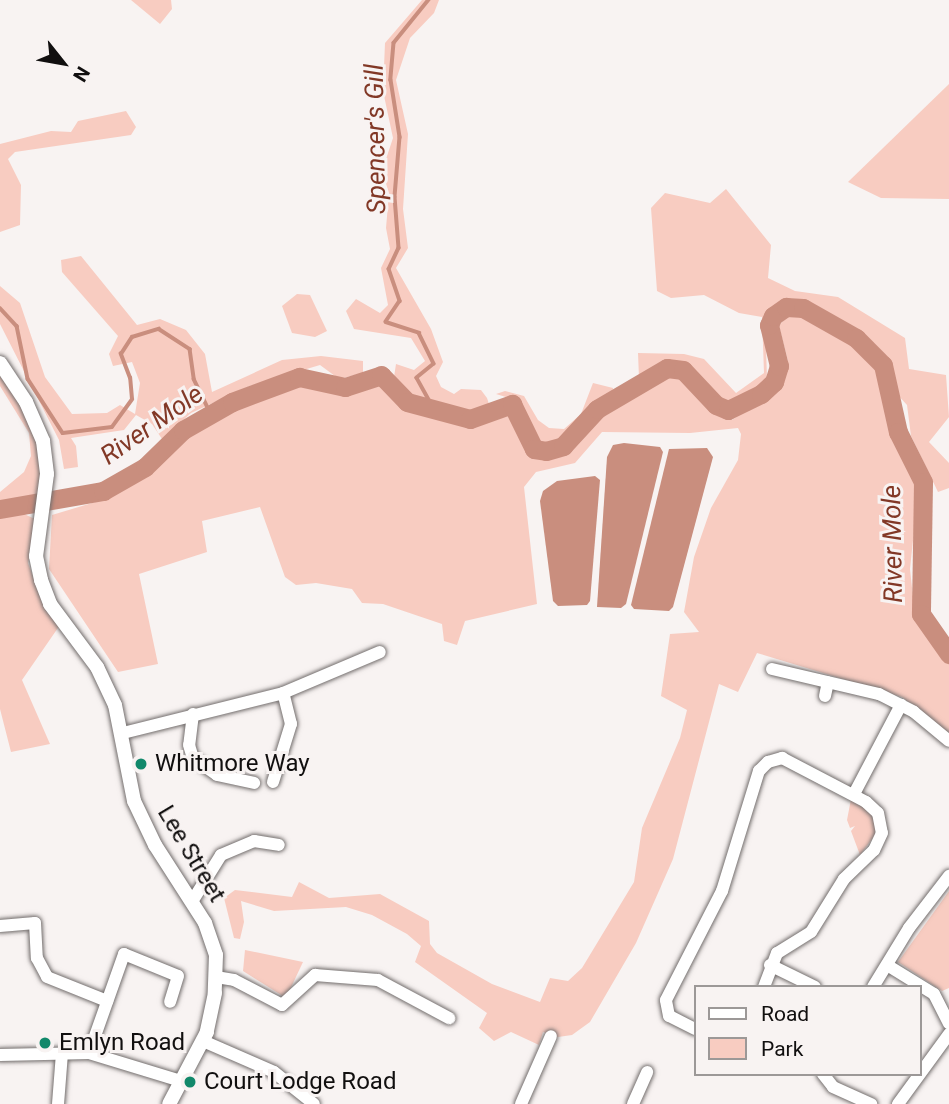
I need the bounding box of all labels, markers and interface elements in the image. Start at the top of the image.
north arrow [28,28,98,98]
text: N [68,62,95,86]
water label: Spencer's Gill [359,64,393,214]
water label: River Mole [95,378,209,472]
water label: River Mole [876,485,910,603]
place label: Whitmore Way [155,750,310,778]
marker: Whitmore Way [133,756,149,772]
street label: Lee Street [151,800,231,908]
legend [694,985,921,1076]
text: Road [761,1002,809,1026]
place label: Emlyn Road [59,1029,185,1057]
marker: Emlyn Road [37,1035,53,1051]
text: Park [761,1037,803,1061]
place label: Court Lodge Road [204,1068,396,1096]
marker: Court Lodge Road [182,1074,198,1090]

